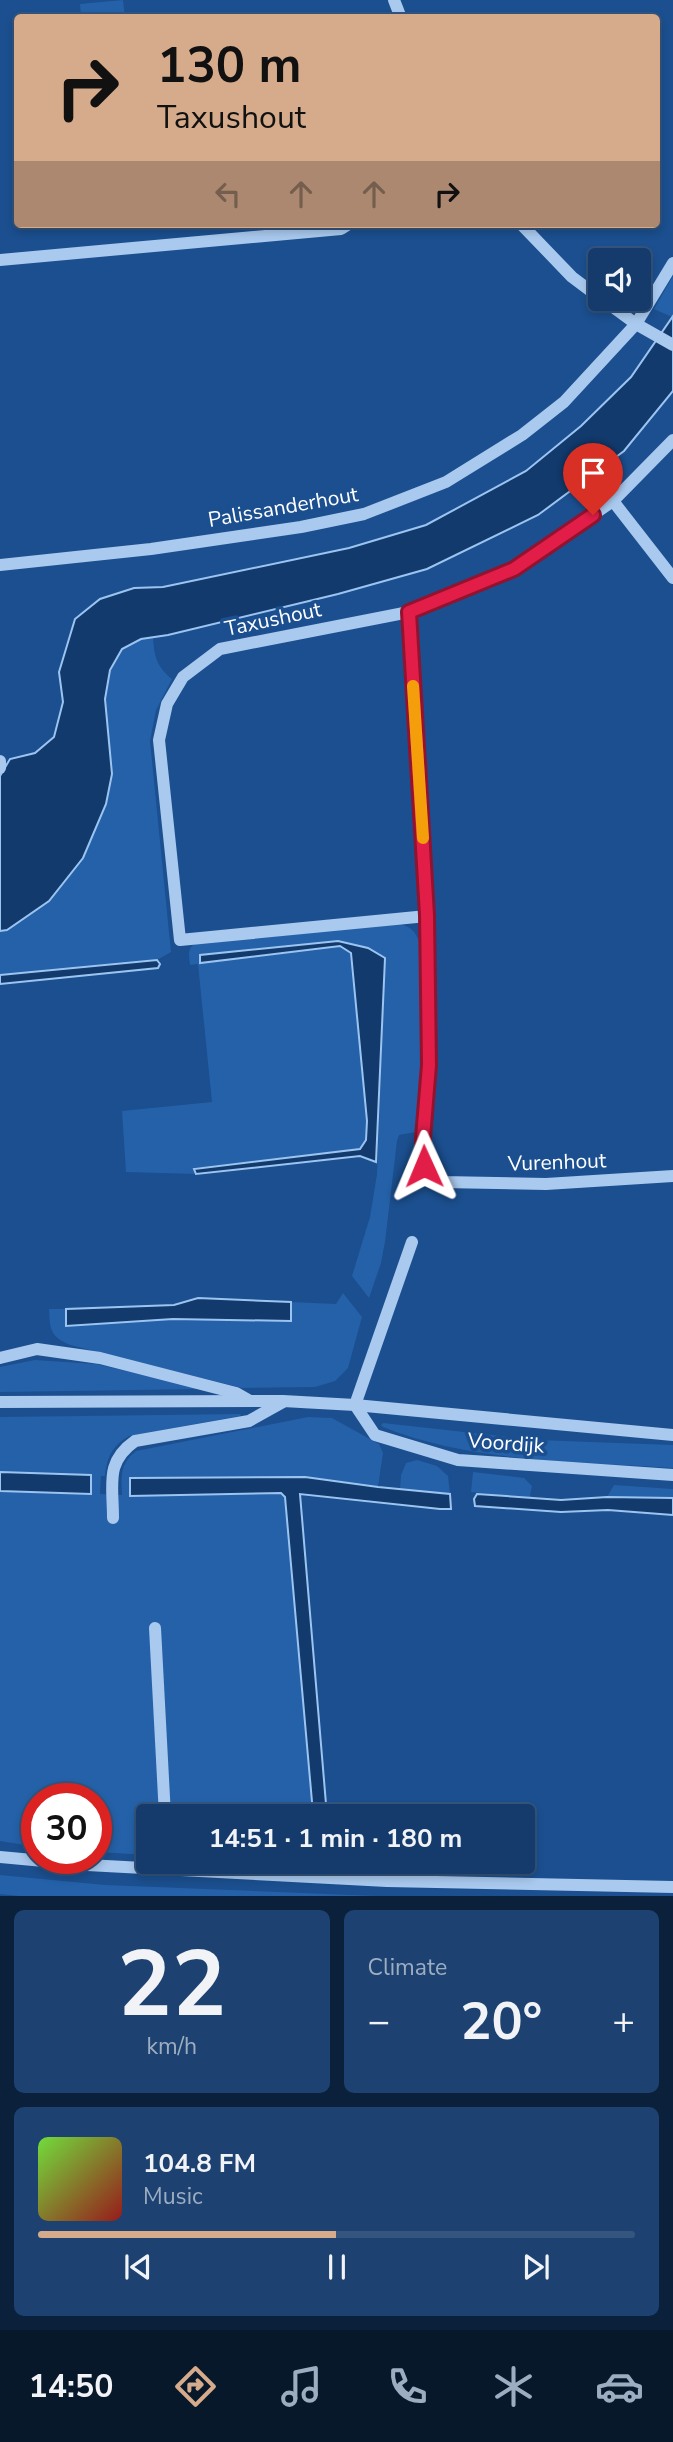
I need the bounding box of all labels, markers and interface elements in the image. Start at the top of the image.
text: 130 m [157,32,301,99]
icon: right [42,42,133,133]
text: Taxushout [157,96,306,139]
icon: left [209,175,247,213]
icon: ahead [282,175,320,213]
icon: ahead [355,175,393,213]
icon: right [428,175,466,213]
map controls [588,248,651,311]
button: sound [588,248,651,311]
pin [563,443,623,515]
icon: arrive [574,454,612,492]
street label: Palissanderhout [206,480,361,534]
street label: Taxushout [222,595,324,643]
position arrow [387,1129,461,1203]
street label: Vurenhout [506,1146,607,1178]
street label: Voordijk [466,1426,546,1460]
speed limit sign: 30 [21,1783,112,1874]
text: 14:51 · 1 min · 180 m [209,1821,462,1856]
text: 22 [117,1923,226,2047]
text: Climate [368,1952,447,1983]
text: 20° [460,1986,542,2057]
text: − [368,1996,390,2047]
text: + [612,1996,635,2047]
text: km/h [146,2031,197,2062]
text: 104.8 FM [143,2146,256,2181]
text: Music [143,2181,203,2212]
icon: previous [119,2248,157,2286]
icon: pause [318,2248,356,2286]
icon: next [517,2248,555,2286]
icon: directions [171,2362,220,2411]
icon: music [277,2362,326,2411]
icon: phone [383,2362,432,2411]
icon: climate [489,2362,538,2411]
icon: car [595,2362,644,2411]
text: 14:50 [29,2365,113,2408]

